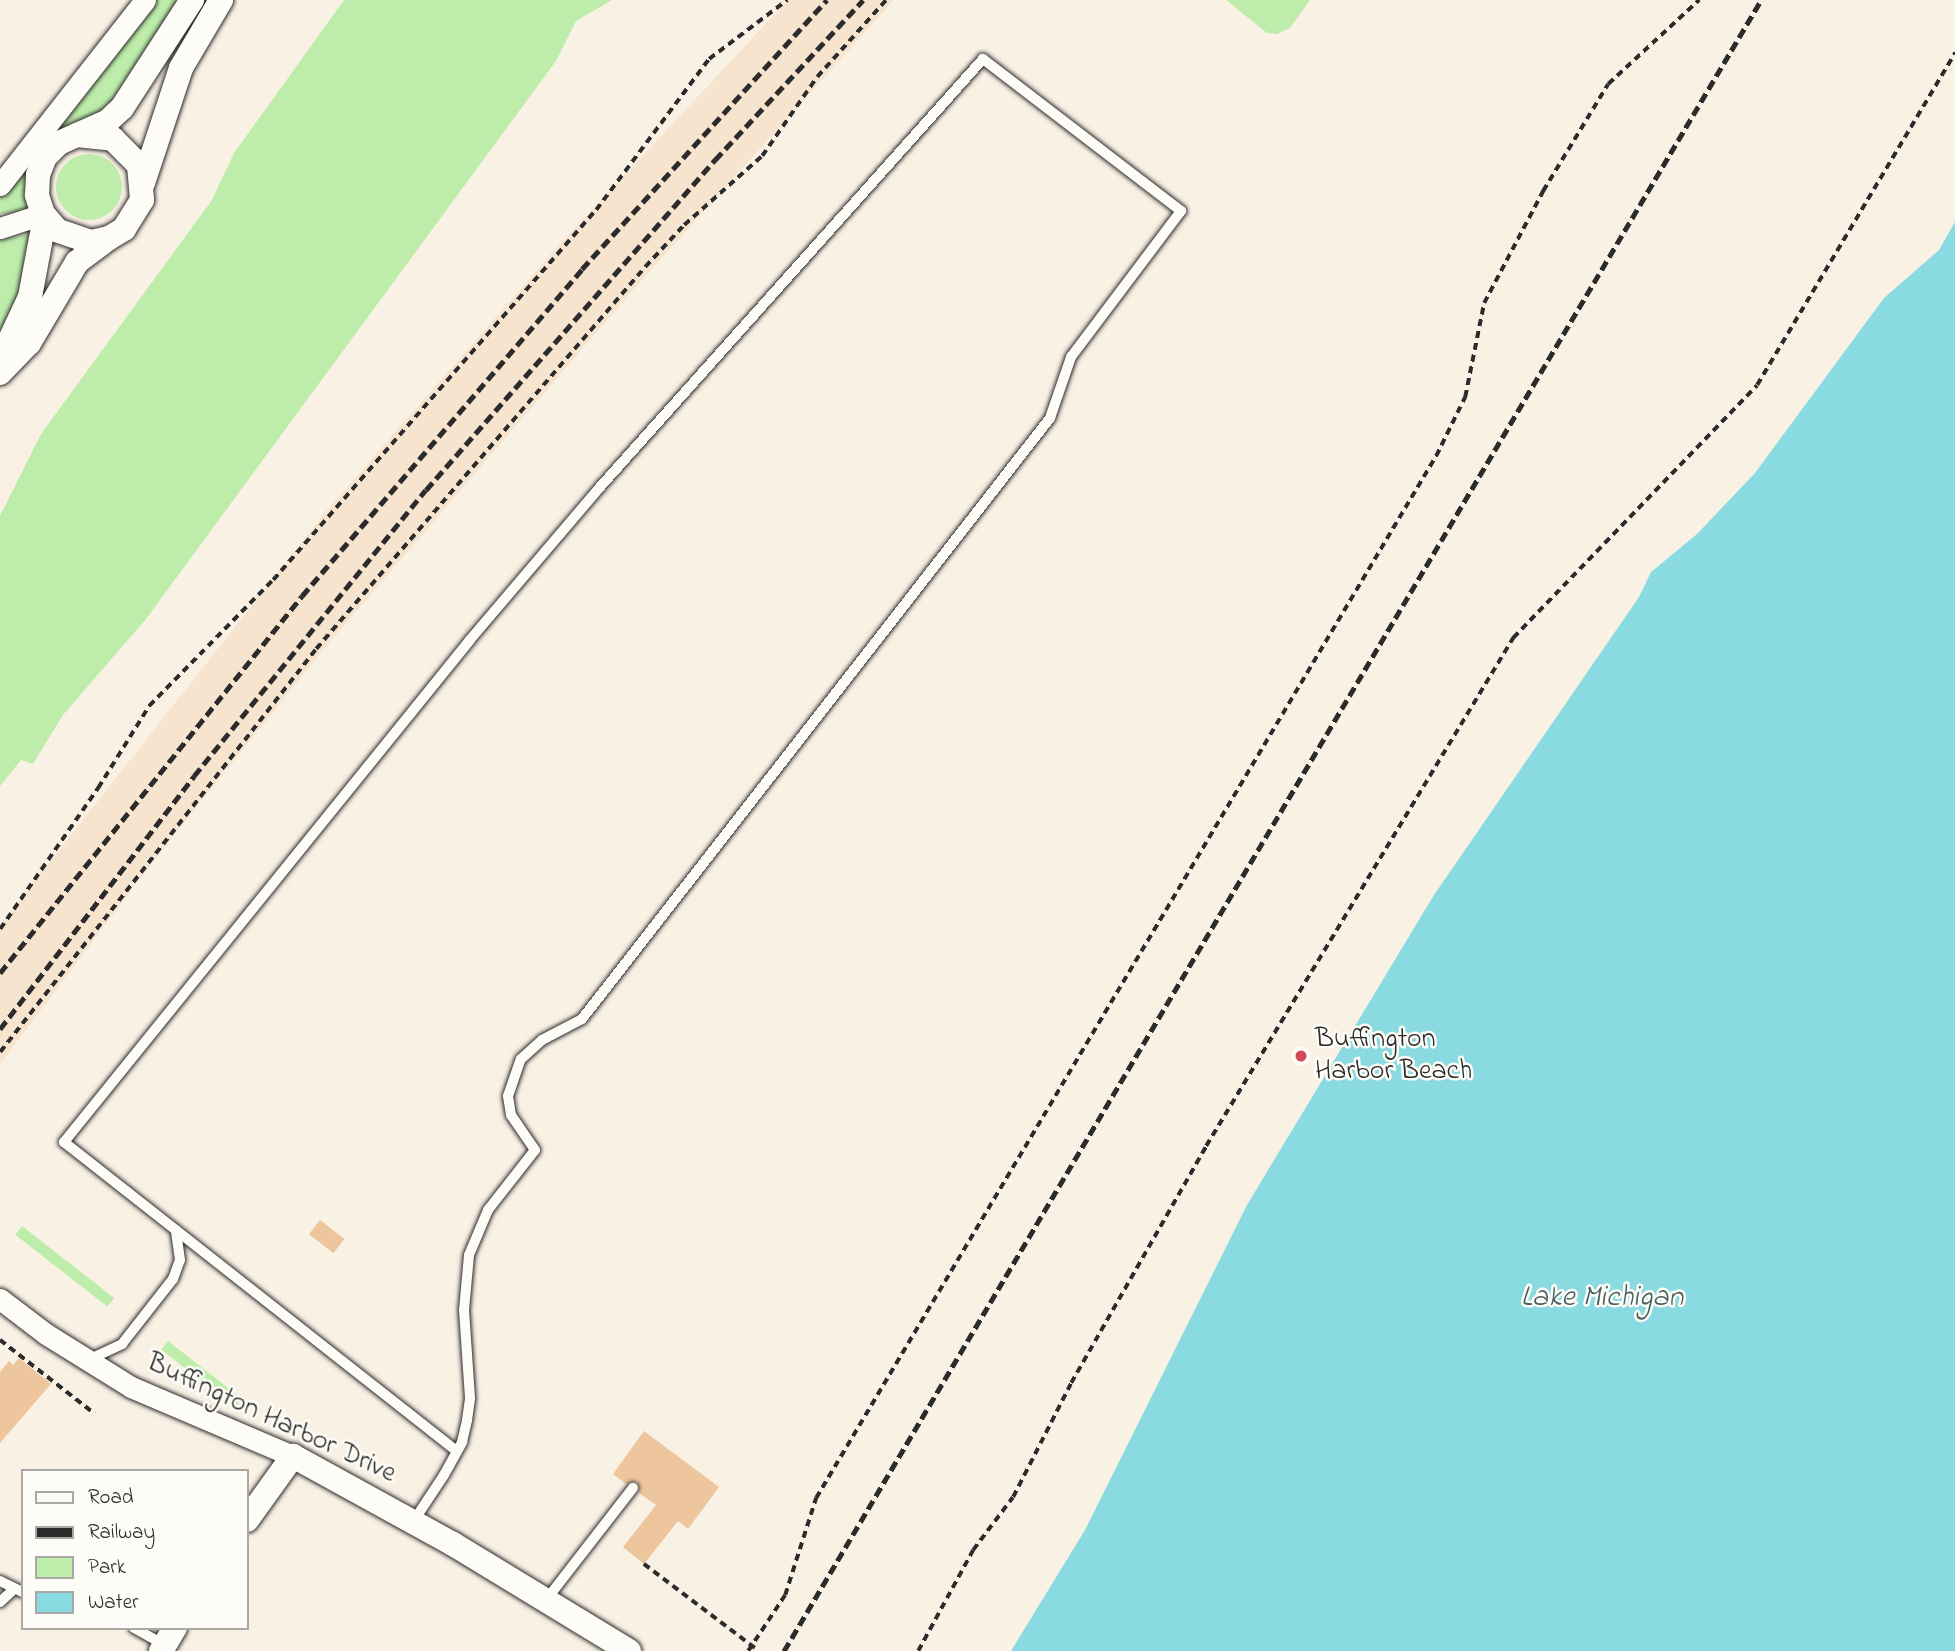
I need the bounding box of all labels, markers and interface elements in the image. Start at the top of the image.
place label: Buffington Harbor Beach [1315,1023,1472,1089]
marker: Buffington Harbor Beach [1293,1048,1309,1064]
water label: Lake Michigan [1521,1280,1683,1316]
street label: Buffington Harbor Drive [141,1347,401,1491]
legend [21,1469,248,1630]
text: Road [88,1483,134,1513]
text: Railway [88,1518,155,1548]
text: Park [88,1553,126,1583]
text: Water [88,1588,139,1618]

